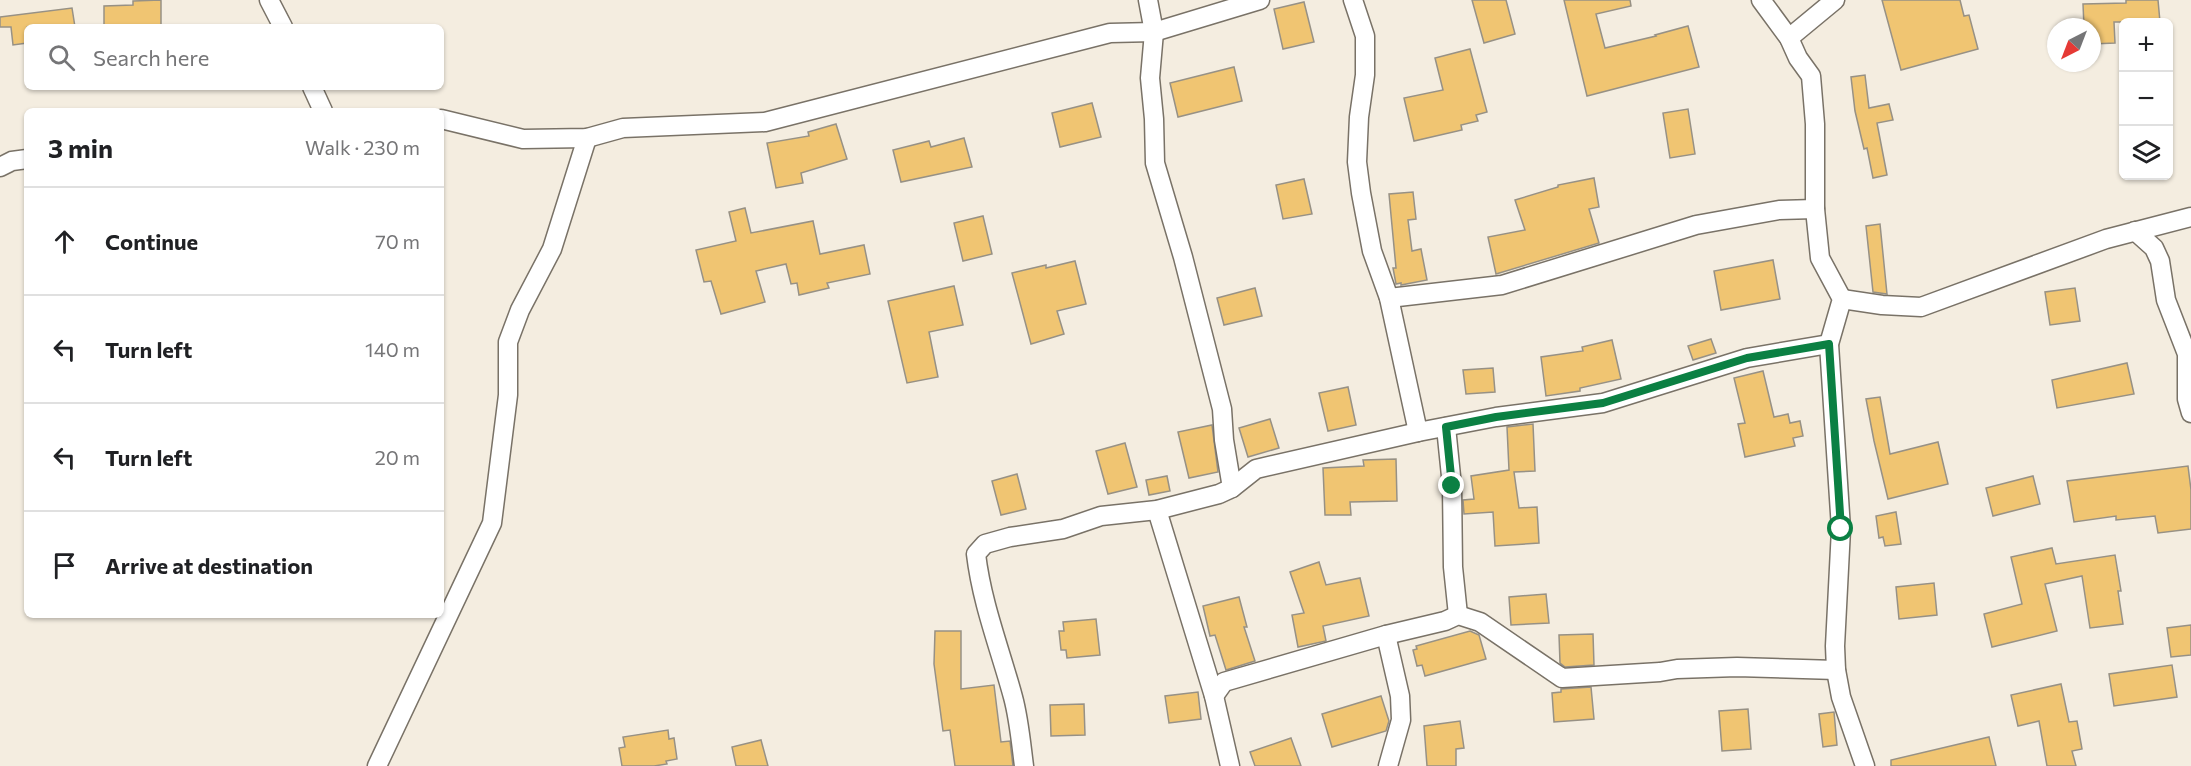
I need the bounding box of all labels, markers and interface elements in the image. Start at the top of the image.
north arrow [2047,18,2101,72]
map controls [2119,18,2173,180]
button: + [2119,18,2173,72]
search box [24,24,444,90]
icon: search [45,41,78,74]
text: Search here [93,44,209,71]
button: − [2119,72,2173,126]
button: layers [2119,126,2173,180]
text: 3 min [48,132,113,163]
text: Walk · 230 m [305,135,420,159]
icon: ahead [48,225,81,258]
text: Continue [105,228,198,255]
text: 70 m [375,229,420,253]
icon: left [48,333,81,366]
text: Turn left [105,336,192,363]
text: 140 m [365,337,420,361]
icon: left [48,441,81,474]
text: Turn left [105,444,192,471]
text: 20 m [375,445,420,469]
route end [1438,472,1464,498]
route start [1827,515,1853,541]
icon: arrive [48,549,81,582]
text: Arrive at destination [105,552,313,579]

